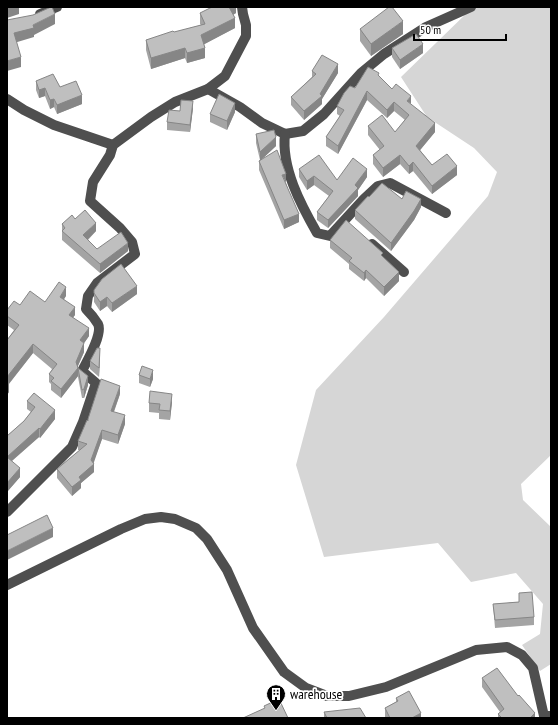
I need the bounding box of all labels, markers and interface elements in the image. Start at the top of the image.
scale bar [414,16,506,42]
text: 50 m [420,22,441,37]
building icon: warehouse [265,683,287,711]
place label: warehouse [290,685,342,703]

